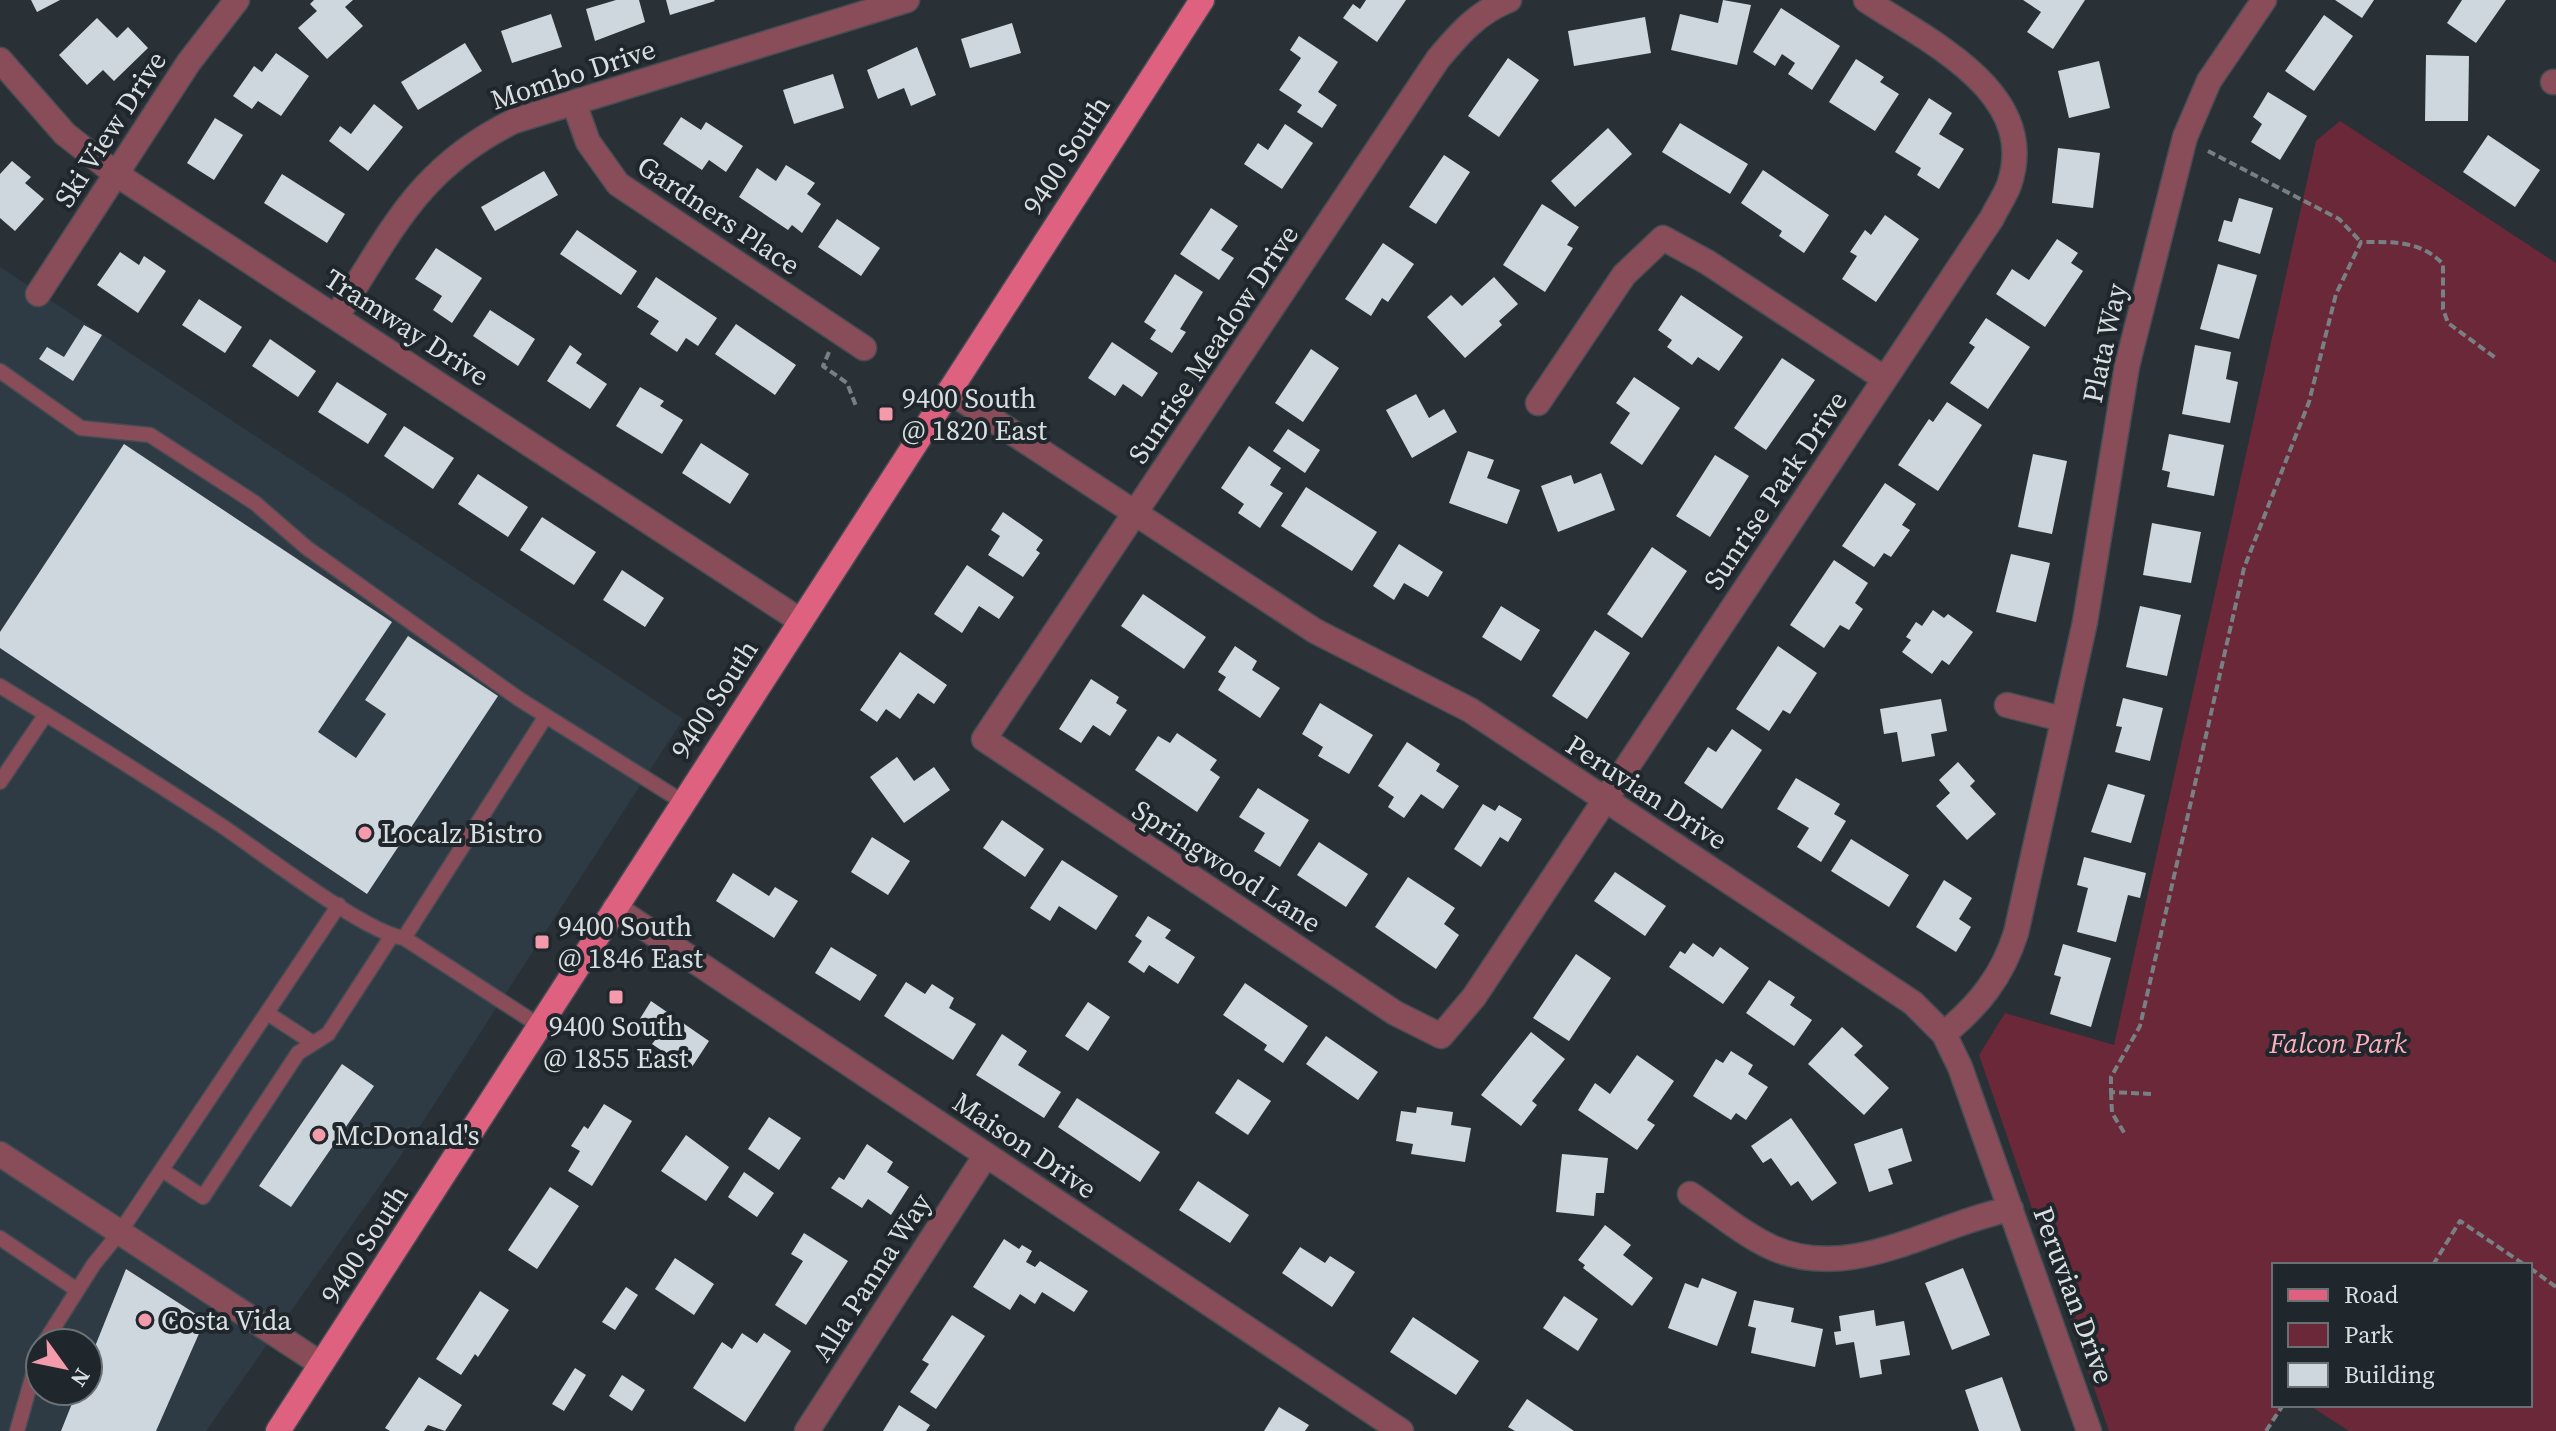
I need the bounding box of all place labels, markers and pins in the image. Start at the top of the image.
place label: 9400 South @ 1820 East [902,379,1048,449]
marker: 9400 South @ 1820 East [877,405,895,423]
place label: Localz Bistro [381,814,543,852]
marker: Localz Bistro [356,824,374,842]
place label: 9400 South @ 1846 East [558,907,704,977]
marker: 9400 South @ 1846 East [533,933,551,951]
marker: 9400 South @ 1855 East [607,988,625,1006]
place label: 9400 South @ 1855 East [544,1007,689,1077]
place label: McDonald's [335,1116,480,1154]
marker: McDonald's [310,1126,328,1144]
place label: Costa Vida [161,1301,292,1339]
marker: Costa Vida [136,1311,154,1329]

